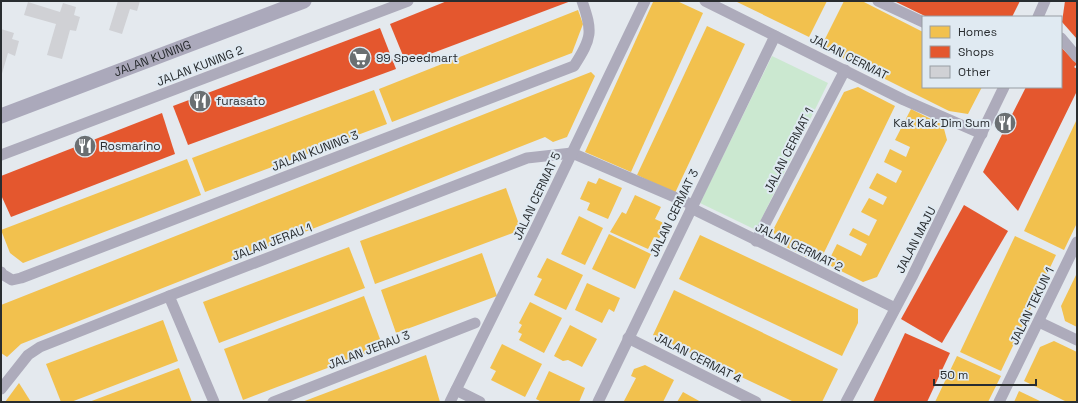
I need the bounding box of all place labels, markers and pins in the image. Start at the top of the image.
supermarket icon: 99 Speedmart [347,45,373,71]
place label: 99 Speedmart [376,50,458,66]
restaurant icon: furasato [187,88,213,114]
place label: furasato [216,93,265,109]
restaurant icon: Kak Kak Dim Sum [992,110,1018,136]
place label: Kak Kak Dim Sum [893,115,990,131]
restaurant icon: Rosmarino [72,133,98,159]
place label: Rosmarino [100,138,161,154]

